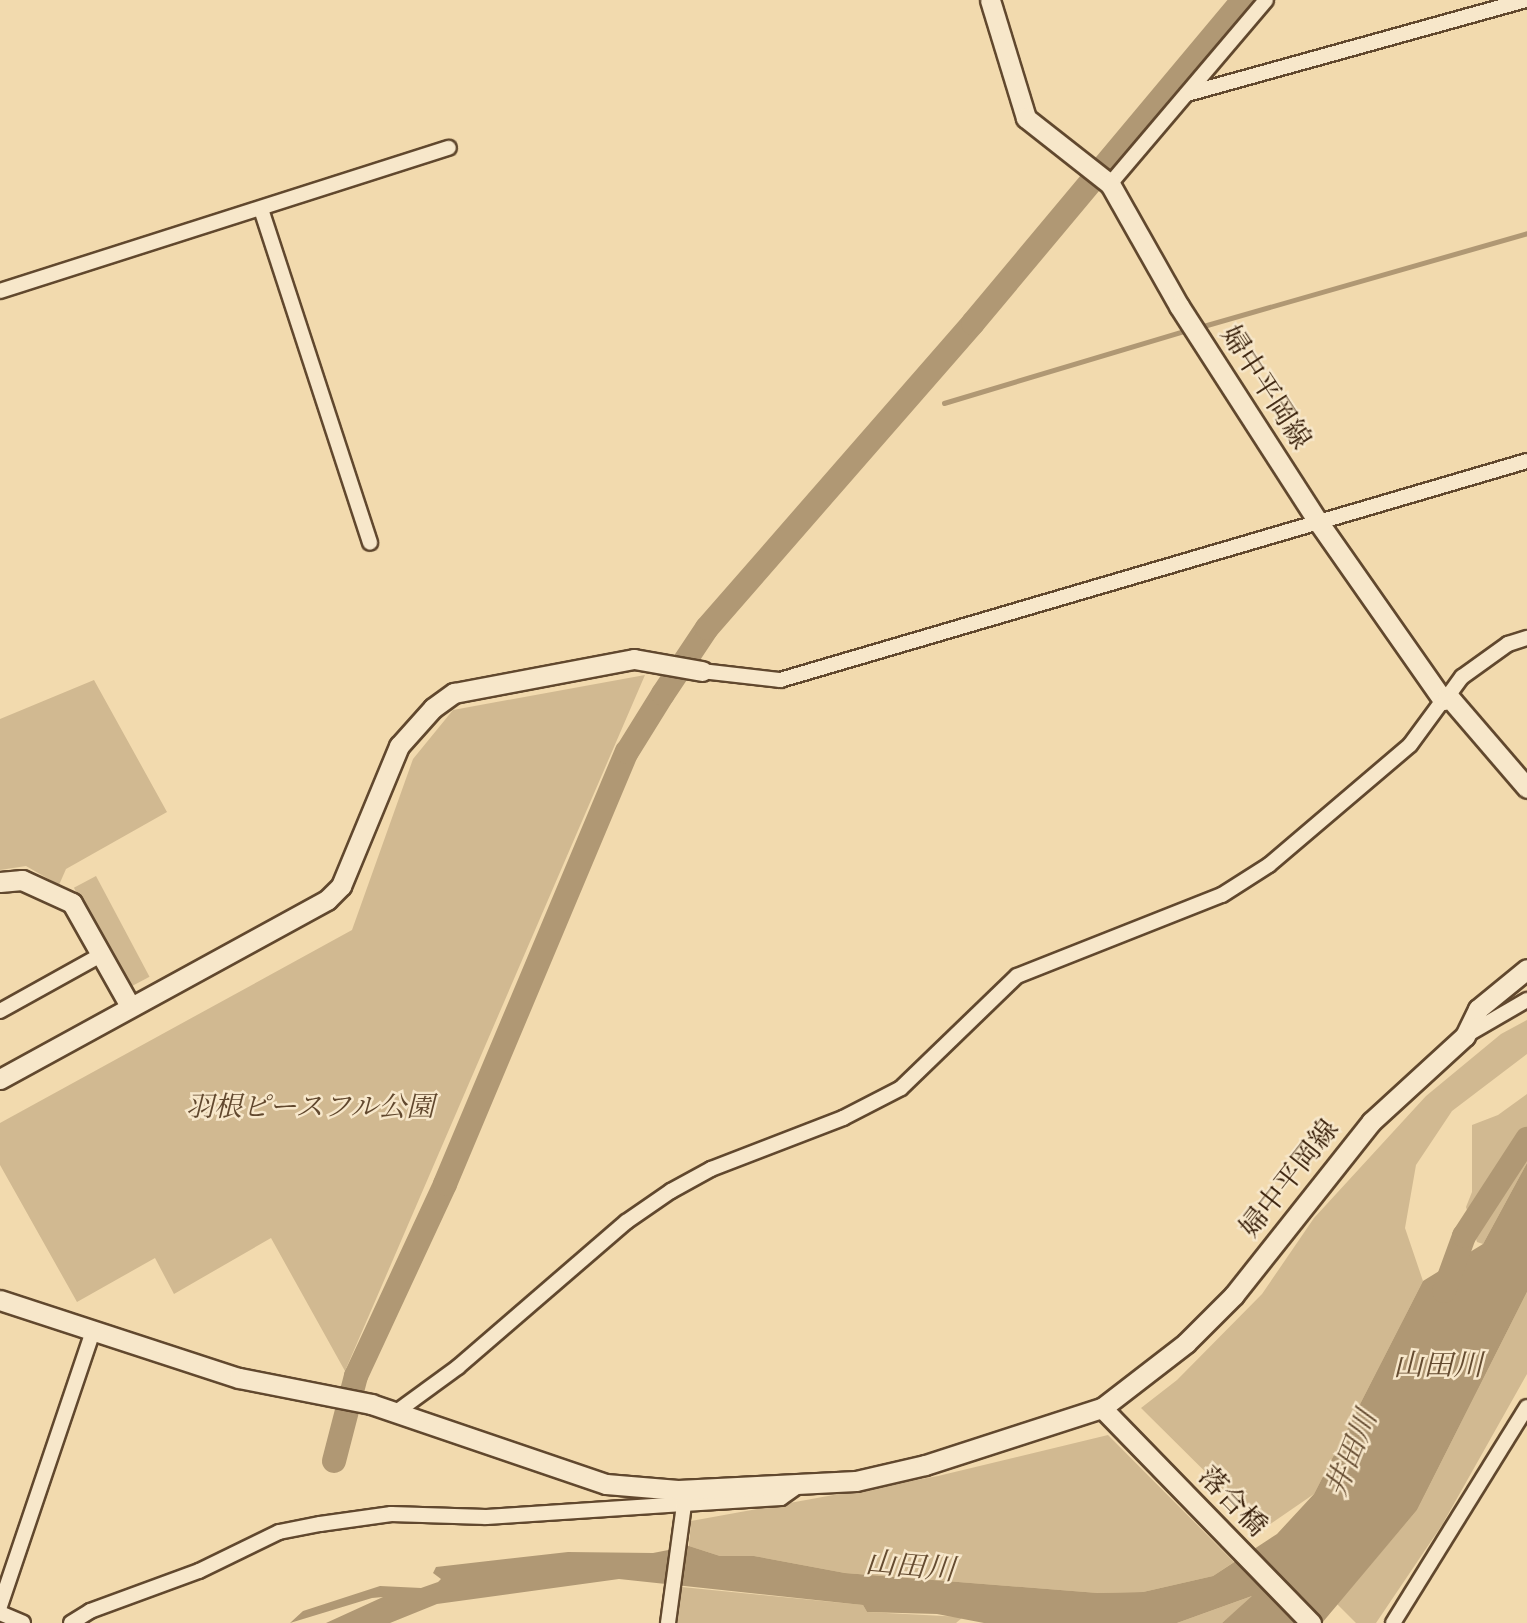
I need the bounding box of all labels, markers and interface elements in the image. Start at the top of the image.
street label: 婦中平岡線 [1213,320,1317,456]
park label: 羽根ピースフル公園 [185,1091,435,1125]
street label: 婦中平岡線 [1234,1113,1346,1245]
water label: 山田川 [1393,1348,1483,1384]
water label: 井田川 [1318,1406,1386,1502]
street label: 落合橋 [1191,1460,1273,1544]
water label: 山田川 [864,1545,956,1589]

